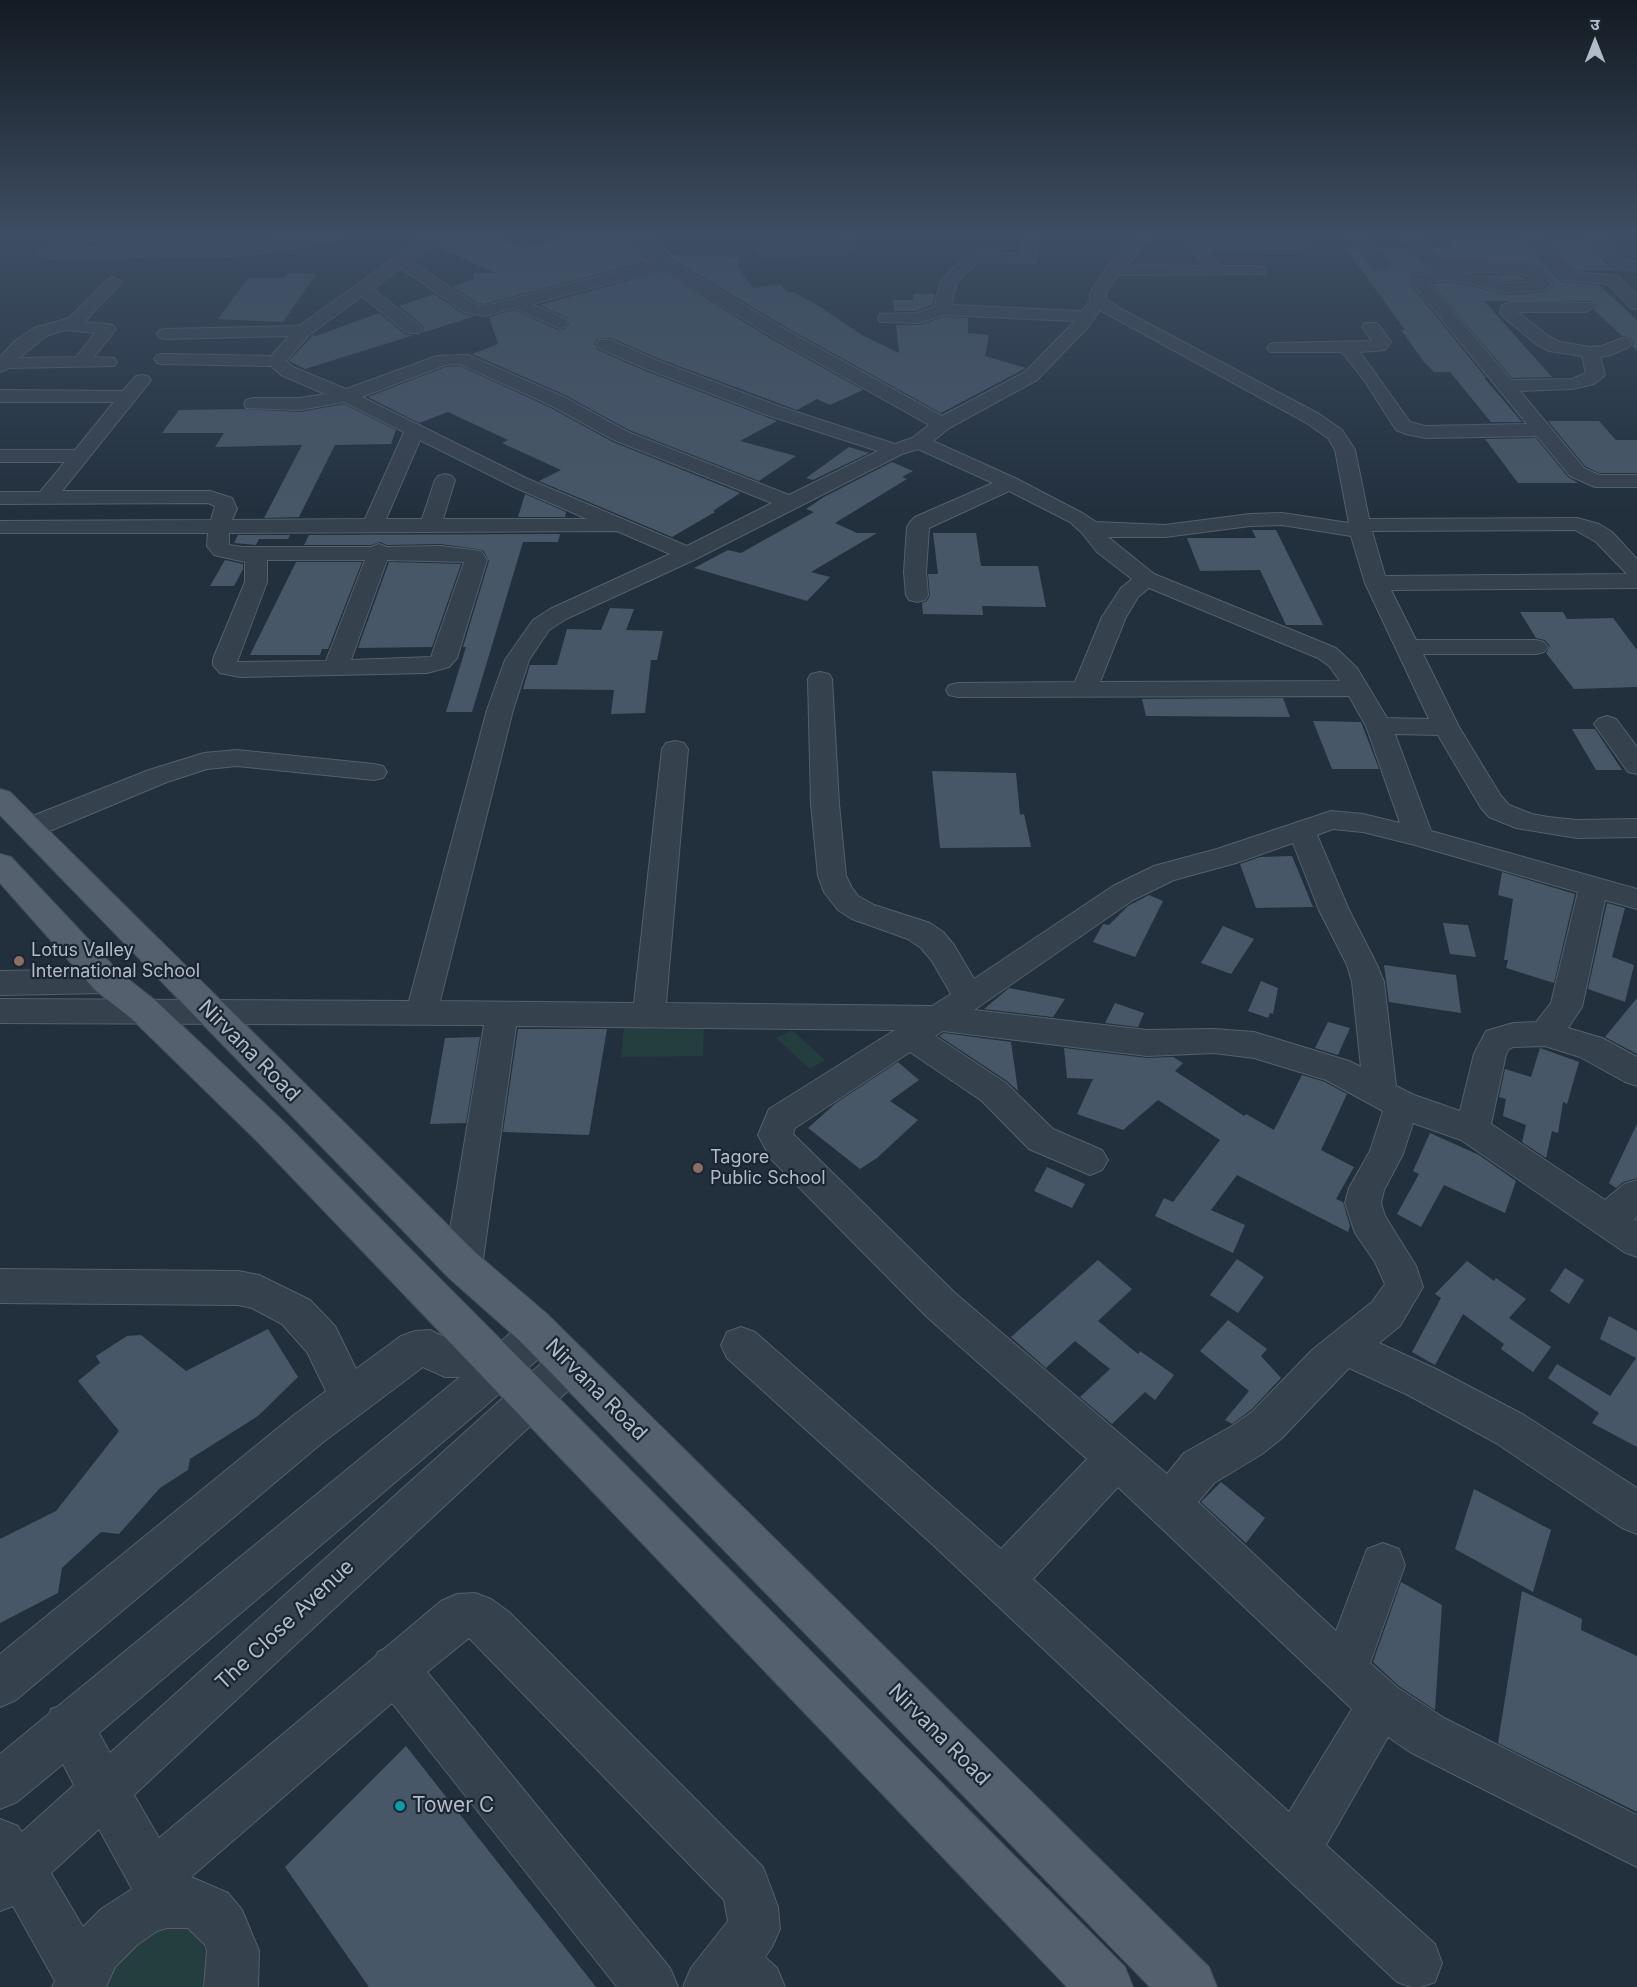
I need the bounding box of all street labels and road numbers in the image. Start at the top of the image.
street label: Nirvana Road [193,995,305,1107]
street label: Nirvana Road [540,1334,652,1446]
street label: The Close Avenue [211,1554,359,1696]
street label: Nirvana Road [883,1679,995,1791]

